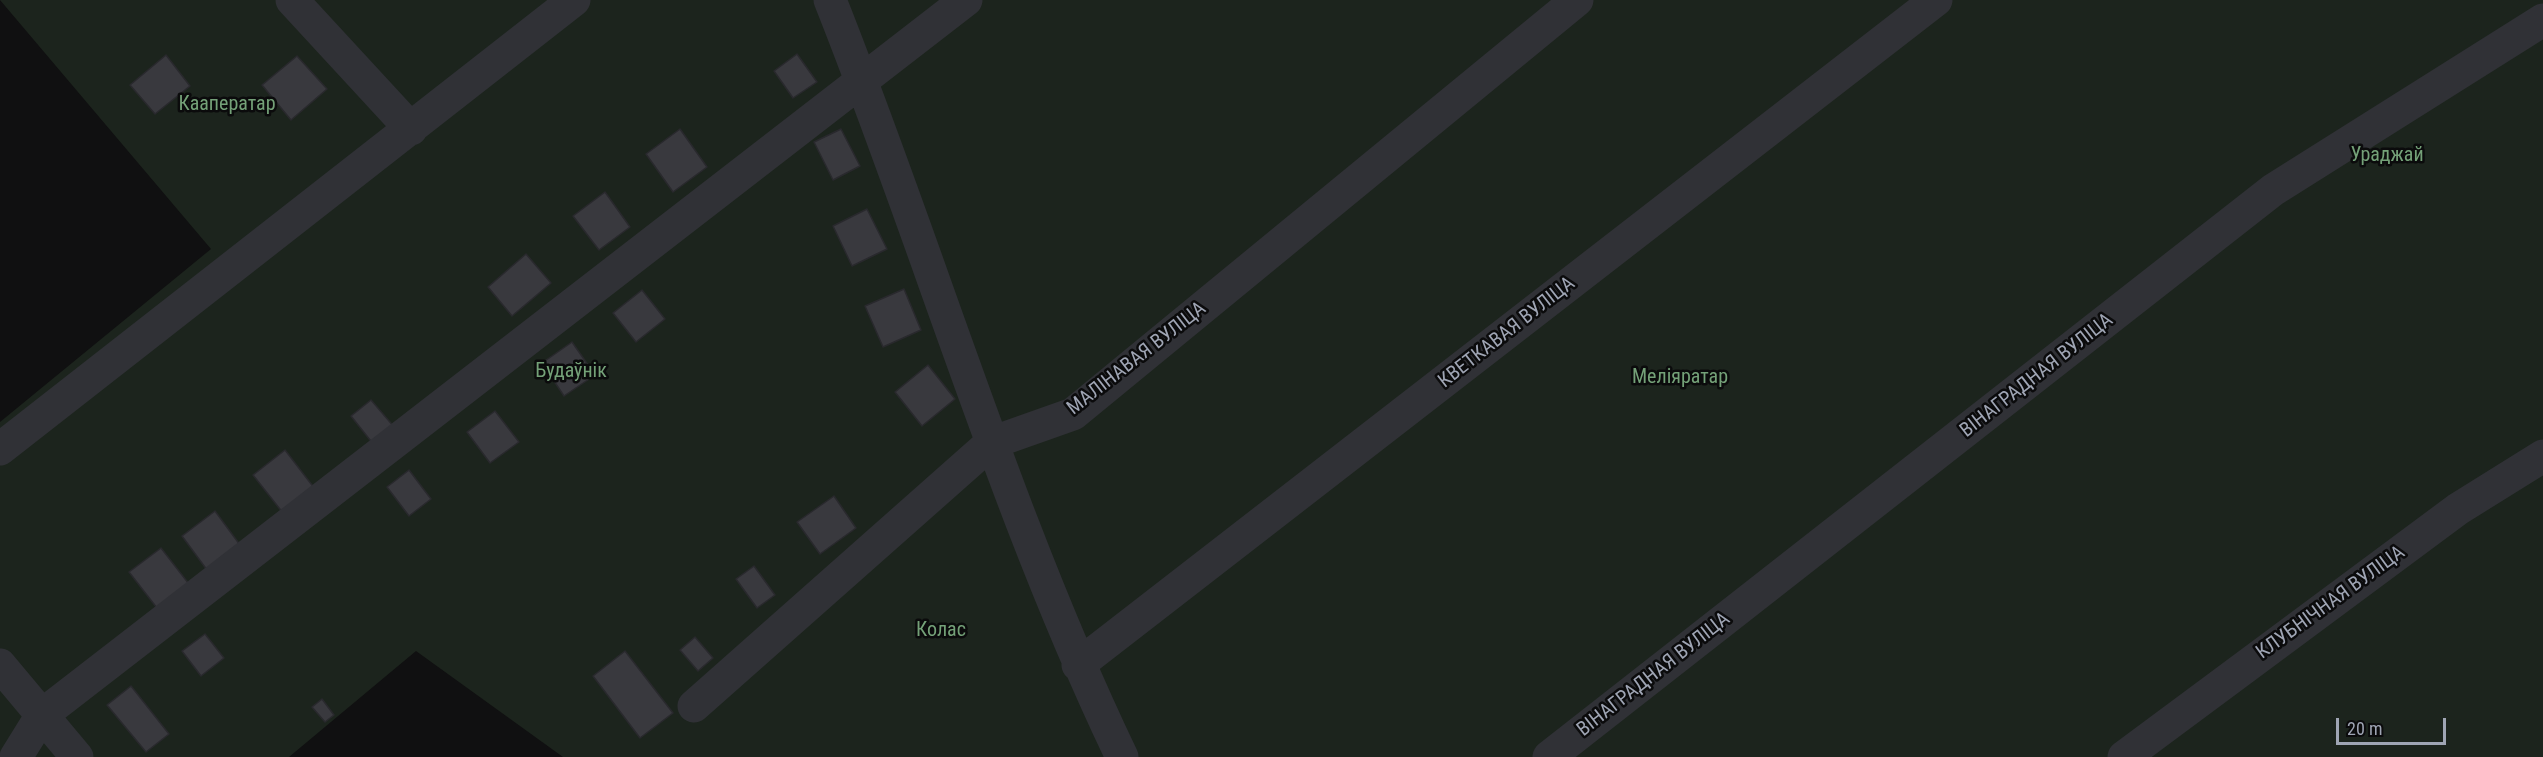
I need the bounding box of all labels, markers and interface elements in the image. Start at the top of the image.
park label: Кааператар [178,93,276,117]
park label: Ураджай [2350,144,2424,168]
street label: КВЕТКАВАЯ ВУЛІЦА [1434,272,1580,394]
street label: МАЛІНАВАЯ ВУЛІЦА [1063,297,1211,421]
street label: ВІНАГРАДНАЯ ВУЛІЦА [1956,309,2118,443]
park label: Будаўнік [535,360,607,384]
park label: Меліяратар [1632,366,1728,390]
street label: КЛУБНІЧНАЯ ВУЛІЦА [2252,541,2410,665]
street label: ВІНАГРАДНАЯ ВУЛІЦА [1573,608,1735,742]
park label: Колас [916,619,966,643]
scale bar [2339,706,2448,744]
text: 20 m [2347,718,2382,739]

